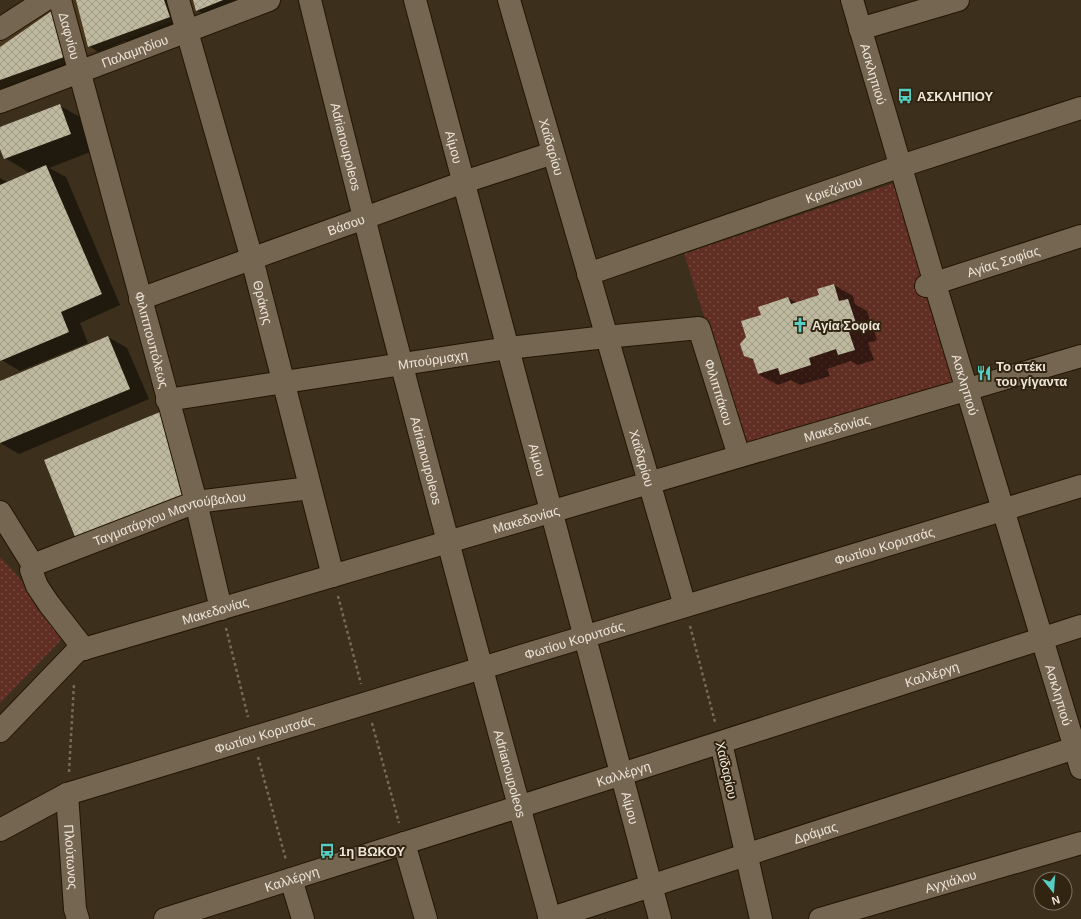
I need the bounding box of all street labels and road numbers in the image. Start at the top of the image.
street label: Δαφνίου [56,11,83,61]
street label: Παλαμηδίου [99,32,170,71]
street label: Ασκληπιού [857,42,889,106]
street label: Adrianoupoleos [327,101,364,193]
street label: Χαϊδαρίου [536,117,567,177]
street label: Αίμου [442,129,465,165]
street label: Κριεζώτου [804,173,864,206]
street label: Βάσου [325,211,367,239]
street label: Αγίας Σοφίας [965,243,1042,280]
street label: Θράκης [250,279,275,326]
street label: Φιλιππουπόλεως [131,290,172,390]
street label: Μπούρμαχη [397,347,469,373]
street label: Ασκληπιού [949,352,981,417]
street label: Φιλιππάκου [701,357,736,427]
street label: Μακεδονίας [802,411,872,445]
street label: Adrianoupoleos [407,415,445,507]
street label: Χαϊδαρίου [626,428,657,488]
street label: Αίμου [526,442,549,478]
street label: Ταγματάρχου Μαντούβαλου [91,489,247,549]
street label: Μακεδονίας [491,503,561,536]
street label: Φωτίου Κορυτσάς [833,524,936,568]
street label: Μακεδονίας [180,594,250,628]
street label: Φωτίου Κορυτσάς [523,618,626,663]
street label: Καλλέργη [903,659,961,690]
street label: Ασκληπιού [1042,663,1075,727]
street label: Φωτίου Κορυτσάς [213,712,316,757]
street label: Adrianoupoleos [491,728,529,820]
street label: Χαϊδαρίου [713,740,740,800]
street label: Καλλέργη [595,758,653,790]
street label: Αίμου [618,790,641,826]
street label: Δράμας [792,819,839,847]
street label: Πλούτωνος [61,824,81,890]
street label: Καλλέργη [263,864,321,895]
street label: Αγχιάλου [923,867,978,896]

